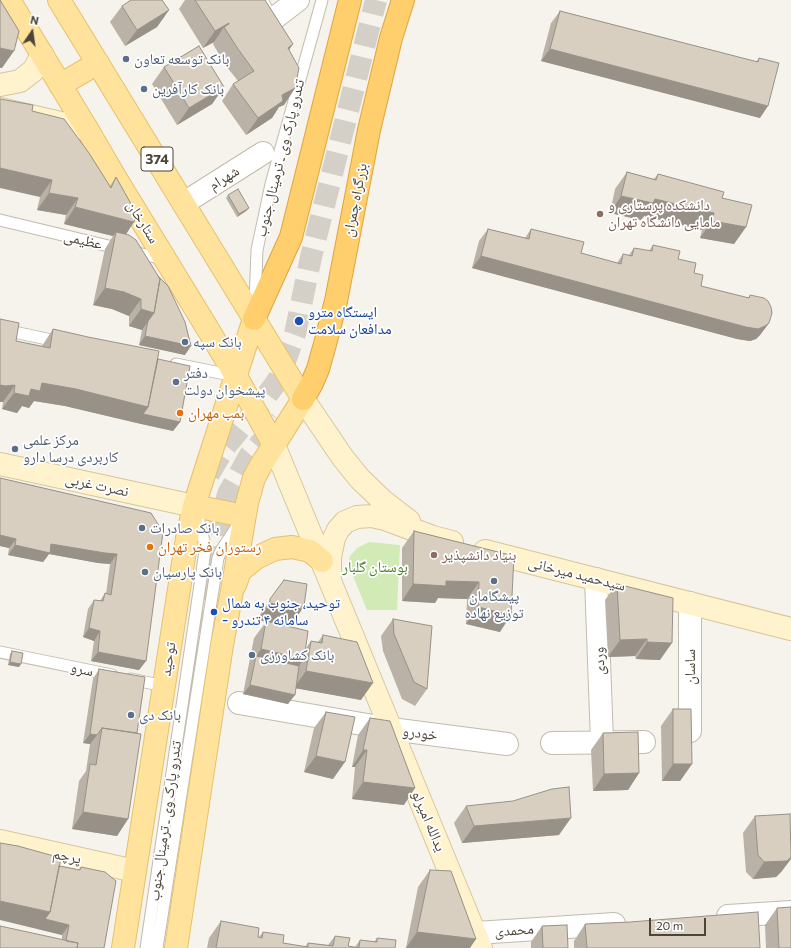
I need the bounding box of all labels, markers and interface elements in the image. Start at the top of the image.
north arrow [12,12,52,52]
text: N [29,13,40,27]
place label: بانک توسعه تعاون [134,50,229,68]
marker: بانک توسعه تعاون [121,54,131,64]
street label: تندرو پارک وی ـ ترمینال جنوب [252,77,308,239]
place label: بانک کارآفرین [152,80,224,98]
marker: بانک کارآفرین [139,84,149,94]
road number: 374 [141,147,173,171]
street label: بزرگراه چمران [339,161,371,239]
street label: شهرام [205,162,243,194]
place label: دانشکده پرستاری و مامایی دانشگاه تهران [608,196,720,231]
street label: ستارخان [123,197,163,247]
marker: دانشکده پرستاری و مامایی دانشگاه تهران [595,209,605,219]
street label: عظیمی [62,227,104,253]
place label: ایستگاه مترو مدافعان سلامت [308,303,392,338]
marker: ایستگاه مترو مدافعان سلامت [293,315,305,327]
place label: بانک سپه [193,333,242,351]
marker: بانک سپه [180,337,190,347]
place label: دفتر پیشخوان دولت [184,364,265,399]
marker: دفتر پیشخوان دولت [171,377,181,387]
place label: بمب مهران [188,404,244,422]
marker: بمب مهران [175,408,185,418]
place label: مرکز علمی کاربردی درسا دارو [23,431,118,466]
marker: مرکز علمی کاربردی درسا دارو [10,444,20,454]
street label: نصرت غربی [64,470,130,500]
place label: بانک صادرات [150,519,219,537]
marker: بانک صادرات [137,523,147,533]
place label: رستوران فخر تهران [158,538,262,556]
marker: رستوران فخر تهران [145,542,155,552]
place label: بنیاد دانشپذیر [442,546,516,564]
marker: بنیاد دانشپذیر [429,550,439,560]
street label: سیدحمید میرخانی [527,553,627,595]
park label: بوستان گلبار [342,558,408,576]
place label: بانک پارسیان [153,563,222,581]
marker: بانک پارسیان [140,567,150,577]
marker: پیشگامان توزیع نهاده [489,576,499,586]
place label: پیشگامان توزیع نهاده [464,587,524,622]
place label: توحید، جنوب به شمال - سامانه ۴ تندرو [222,594,340,629]
marker: توحید، جنوب به شمال - سامانه ۴ تندرو [209,607,219,617]
street label: توحید [156,641,180,677]
place label: بانک کشاورزی [260,646,334,664]
street label: وردی [590,647,608,675]
street label: ساسان [681,649,699,685]
marker: بانک کشاورزی [247,650,257,660]
street label: سرو [69,658,95,680]
place label: بانک دی [139,706,181,724]
marker: بانک دی [126,710,136,720]
street label: خودرو [401,722,439,744]
street label: تندرو پارک وی ـ ترمینال جنوب [145,740,185,902]
street label: یدالله امیرلو [408,788,450,854]
street label: پرچم [51,844,83,868]
scale bar [651,910,708,936]
text: 20 m [656,918,683,932]
street label: محمدی [494,920,534,940]

